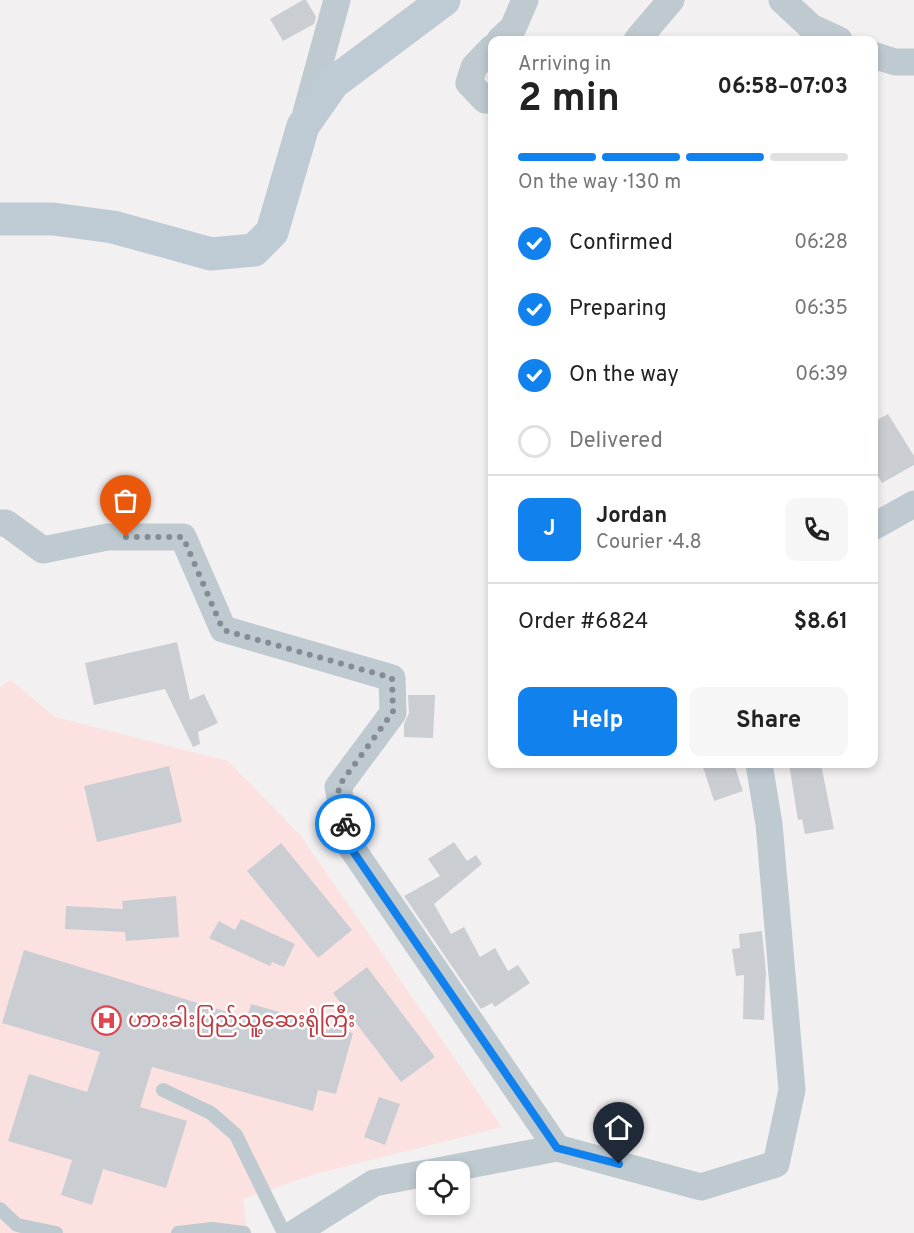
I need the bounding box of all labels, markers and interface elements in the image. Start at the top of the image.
text: Arriving in [518,52,611,78]
text: 06:58–07:03 [718,74,848,101]
text: 2 min [518,76,620,125]
text: On the way · 130 m [518,170,681,196]
icon: check [518,227,551,260]
text: Confirmed [569,230,673,257]
text: 06:28 [794,230,848,256]
icon: check [518,293,551,326]
text: Preparing [569,296,667,323]
text: 06:35 [794,296,848,322]
icon: check [518,359,551,392]
text: On the way [569,362,679,389]
text: 06:39 [795,362,848,388]
text: Delivered [569,428,663,455]
pin [100,475,151,537]
icon: bag [109,484,142,517]
button: phone [785,498,848,561]
text: Jordan [596,503,667,530]
text: J [543,516,556,543]
text: Courier · 4.8 [596,530,702,556]
text: Order #6824 [518,609,648,636]
text: $8.61 [794,609,848,636]
button: Help [518,687,677,756]
button: Share [689,687,848,756]
courier [315,794,375,854]
icon: bike [329,808,362,841]
hospital icon: ဟားခါးပြည်သူ့ဆေးရုံကြီး [91,1004,123,1036]
place label: ဟားခါးပြည်သူ့ဆေးရုံကြီး [128,1004,355,1037]
pin [593,1102,644,1164]
icon: home [602,1111,635,1144]
map controls [416,1161,470,1215]
button: locate [416,1161,470,1215]

